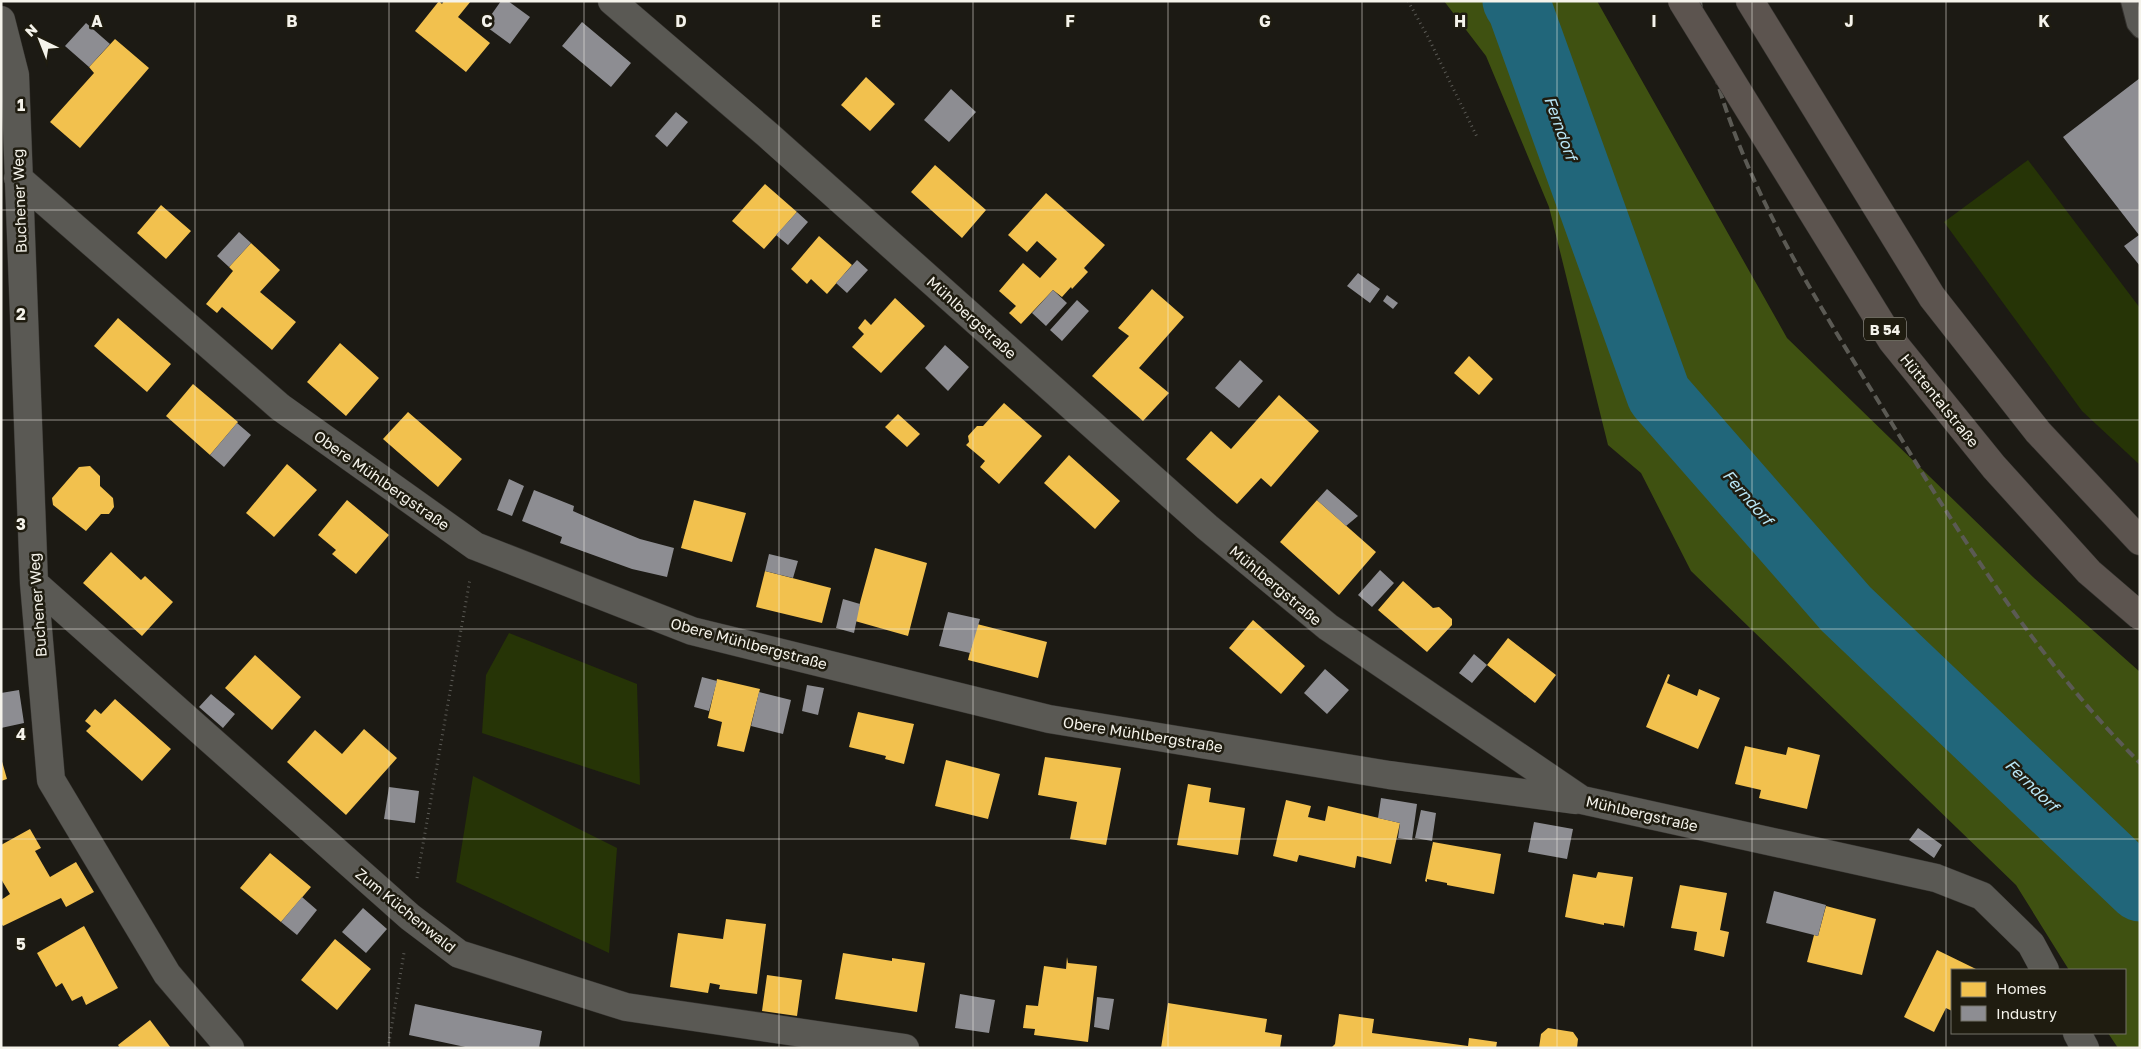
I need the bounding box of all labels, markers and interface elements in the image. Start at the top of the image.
text: A [91,11,103,31]
text: B [286,11,298,31]
text: C [481,11,493,31]
text: D [675,11,687,31]
text: E [871,11,881,31]
text: F [1065,11,1075,31]
text: G [1259,11,1271,31]
text: H [1454,11,1466,31]
text: I [1651,11,1657,31]
text: J [1844,11,1854,31]
text: K [2038,11,2050,31]
north arrow [15,15,65,65]
text: N [21,20,40,40]
water label: Ferndorf [1540,93,1583,166]
text: 1 [17,95,25,115]
street label: Buchener Weg [8,148,30,254]
street label: Mühlbergstraße [923,272,1021,362]
text: 2 [16,304,26,324]
road number: B 54 [1864,318,1906,340]
street label: Hüttentalstraße [1897,350,1983,451]
street label: Obere Mühlbergstraße [311,426,454,534]
water label: Ferndorf [1719,465,1779,531]
text: 3 [16,514,26,534]
street label: Mühlbergstraße [1226,541,1326,629]
street label: Buchener Weg [24,552,50,658]
street label: Obere Mühlbergstraße [669,613,830,673]
street label: Obere Mühlbergstraße [1062,712,1224,756]
text: 4 [16,724,26,744]
water label: Ferndorf [2001,755,2065,818]
street label: Mühlbergstraße [1584,791,1700,835]
street label: Zum Küchenwald [352,864,460,956]
text: 5 [16,934,26,954]
legend [1951,969,2126,1034]
text: Homes [1996,979,2046,997]
text: Industry [1996,1004,2057,1022]

